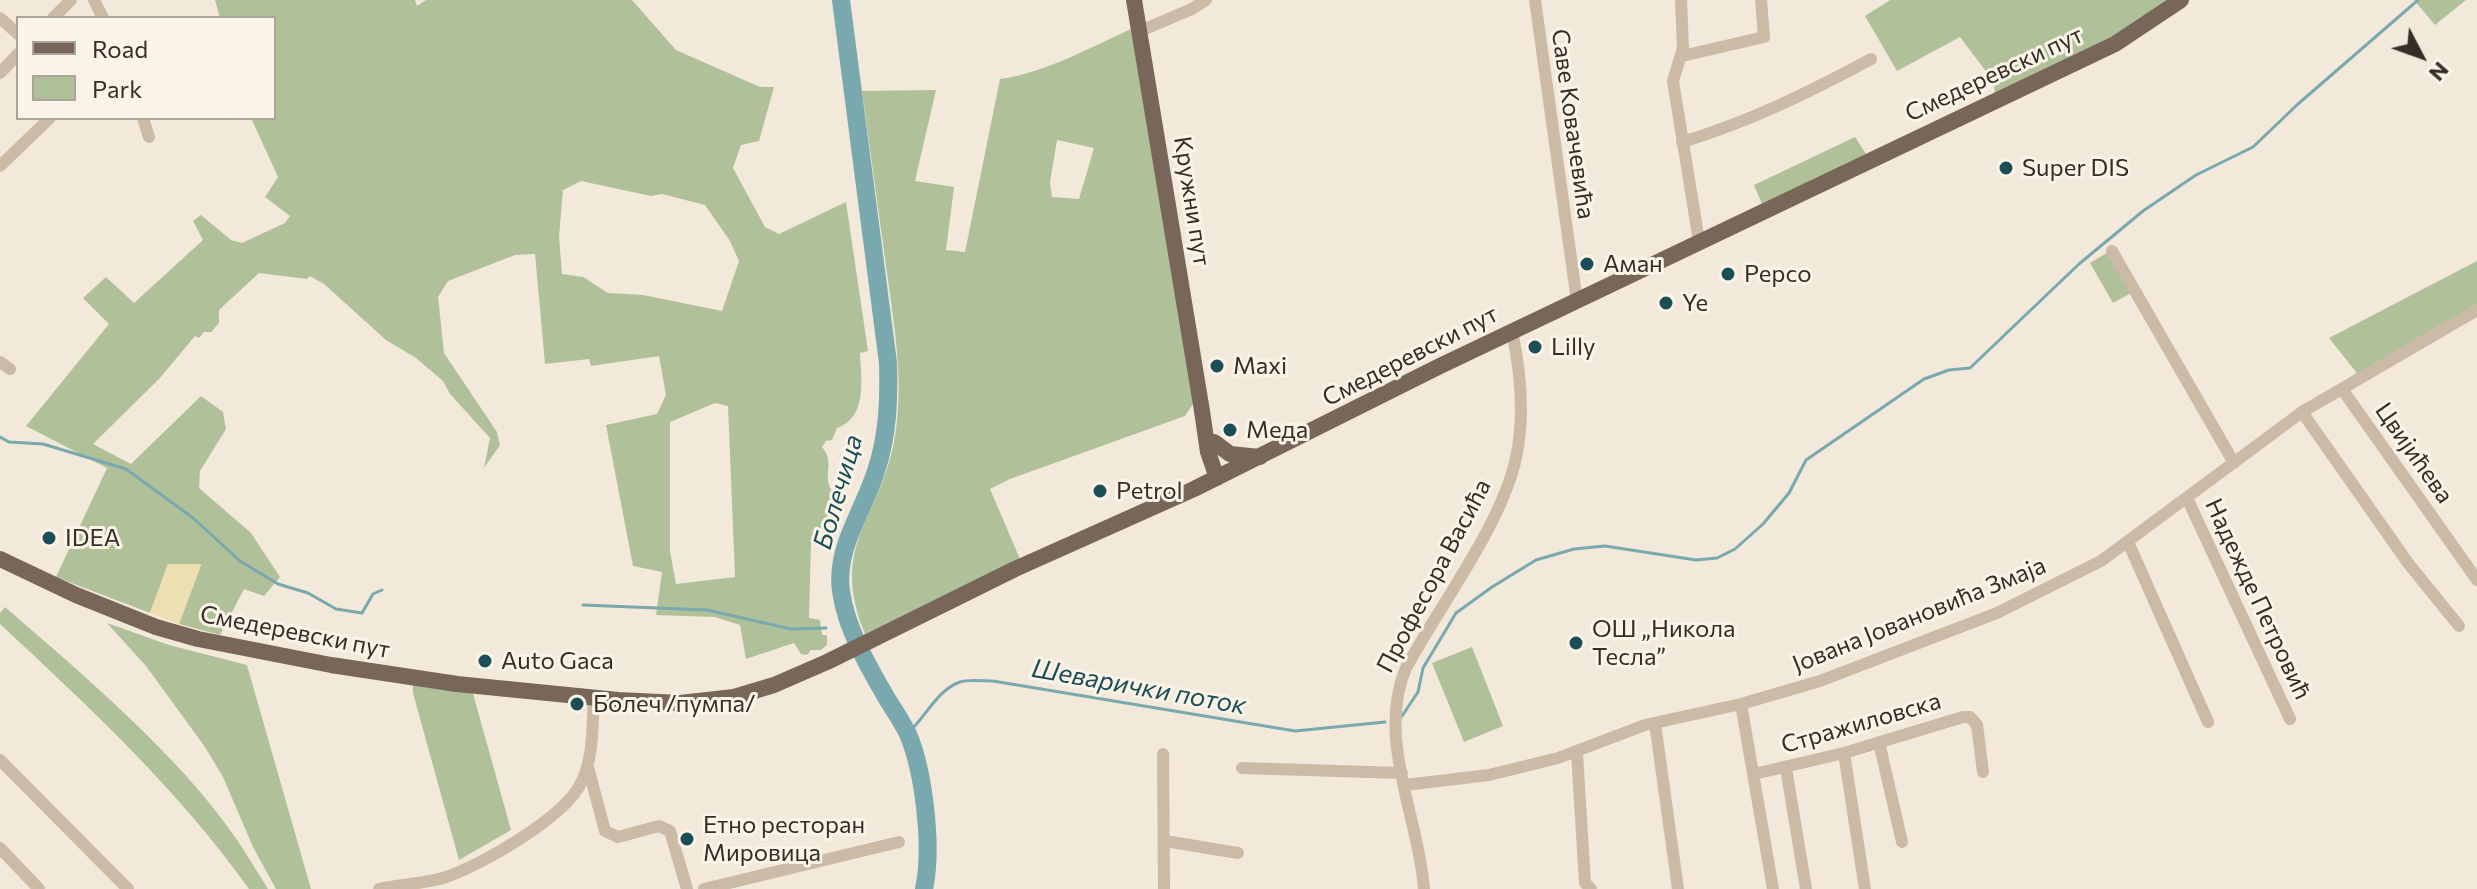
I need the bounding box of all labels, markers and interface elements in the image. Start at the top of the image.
legend [16,16,276,120]
north arrow [2381,16,2461,96]
street label: Смедеревски пут [1901,20,2087,128]
street label: Саве Ковачевића [1545,27,1601,221]
text: Road [92,34,148,63]
text: N [2424,57,2455,87]
text: Park [92,74,142,103]
street label: Кружни пут [1168,134,1216,268]
place label: Super DIS [2022,154,2129,182]
marker: Super DIS [1997,159,2015,177]
place label: Аман [1603,250,1663,278]
marker: Аман [1578,255,1596,273]
place label: Pepco [1744,260,1812,288]
marker: Pepco [1719,265,1737,283]
place label: Ye [1682,289,1708,317]
marker: Ye [1657,294,1675,312]
street label: Смедеревски пут [1318,299,1502,413]
place label: Lilly [1551,333,1596,361]
marker: Lilly [1526,338,1544,356]
place label: Maxi [1233,352,1287,380]
marker: Maxi [1208,357,1226,375]
street label: Цвијићева [2369,397,2459,509]
place label: Меда [1246,416,1308,444]
marker: Меда [1221,421,1239,439]
water label: Болечица [807,431,869,553]
street label: Професора Васића [1371,474,1497,678]
place label: Petrol [1116,477,1183,505]
marker: Petrol [1091,482,1109,500]
street label: Надежде Петровић [2199,494,2317,704]
place label: IDEA [65,524,120,552]
marker: IDEA [40,529,58,547]
street label: Јована Јовановића Змаја [1788,551,2050,679]
street label: Смедеревски пут [198,599,392,665]
place label: ОШ „Никола Тесла” [1592,615,1736,671]
marker: ОШ „Никола Тесла” [1567,634,1585,652]
place label: Auto Gaca [501,647,614,675]
marker: Auto Gaca [476,652,494,670]
water label: Шеварички поток [1029,653,1249,721]
street label: Стражиловска [1778,686,1944,760]
place label: Болеч /пумпа/ [593,690,756,718]
marker: Болеч /пумпа/ [568,695,586,713]
place label: Етно ресторан Мировица [703,811,865,867]
marker: Етно ресторан Мировица [678,830,696,848]

